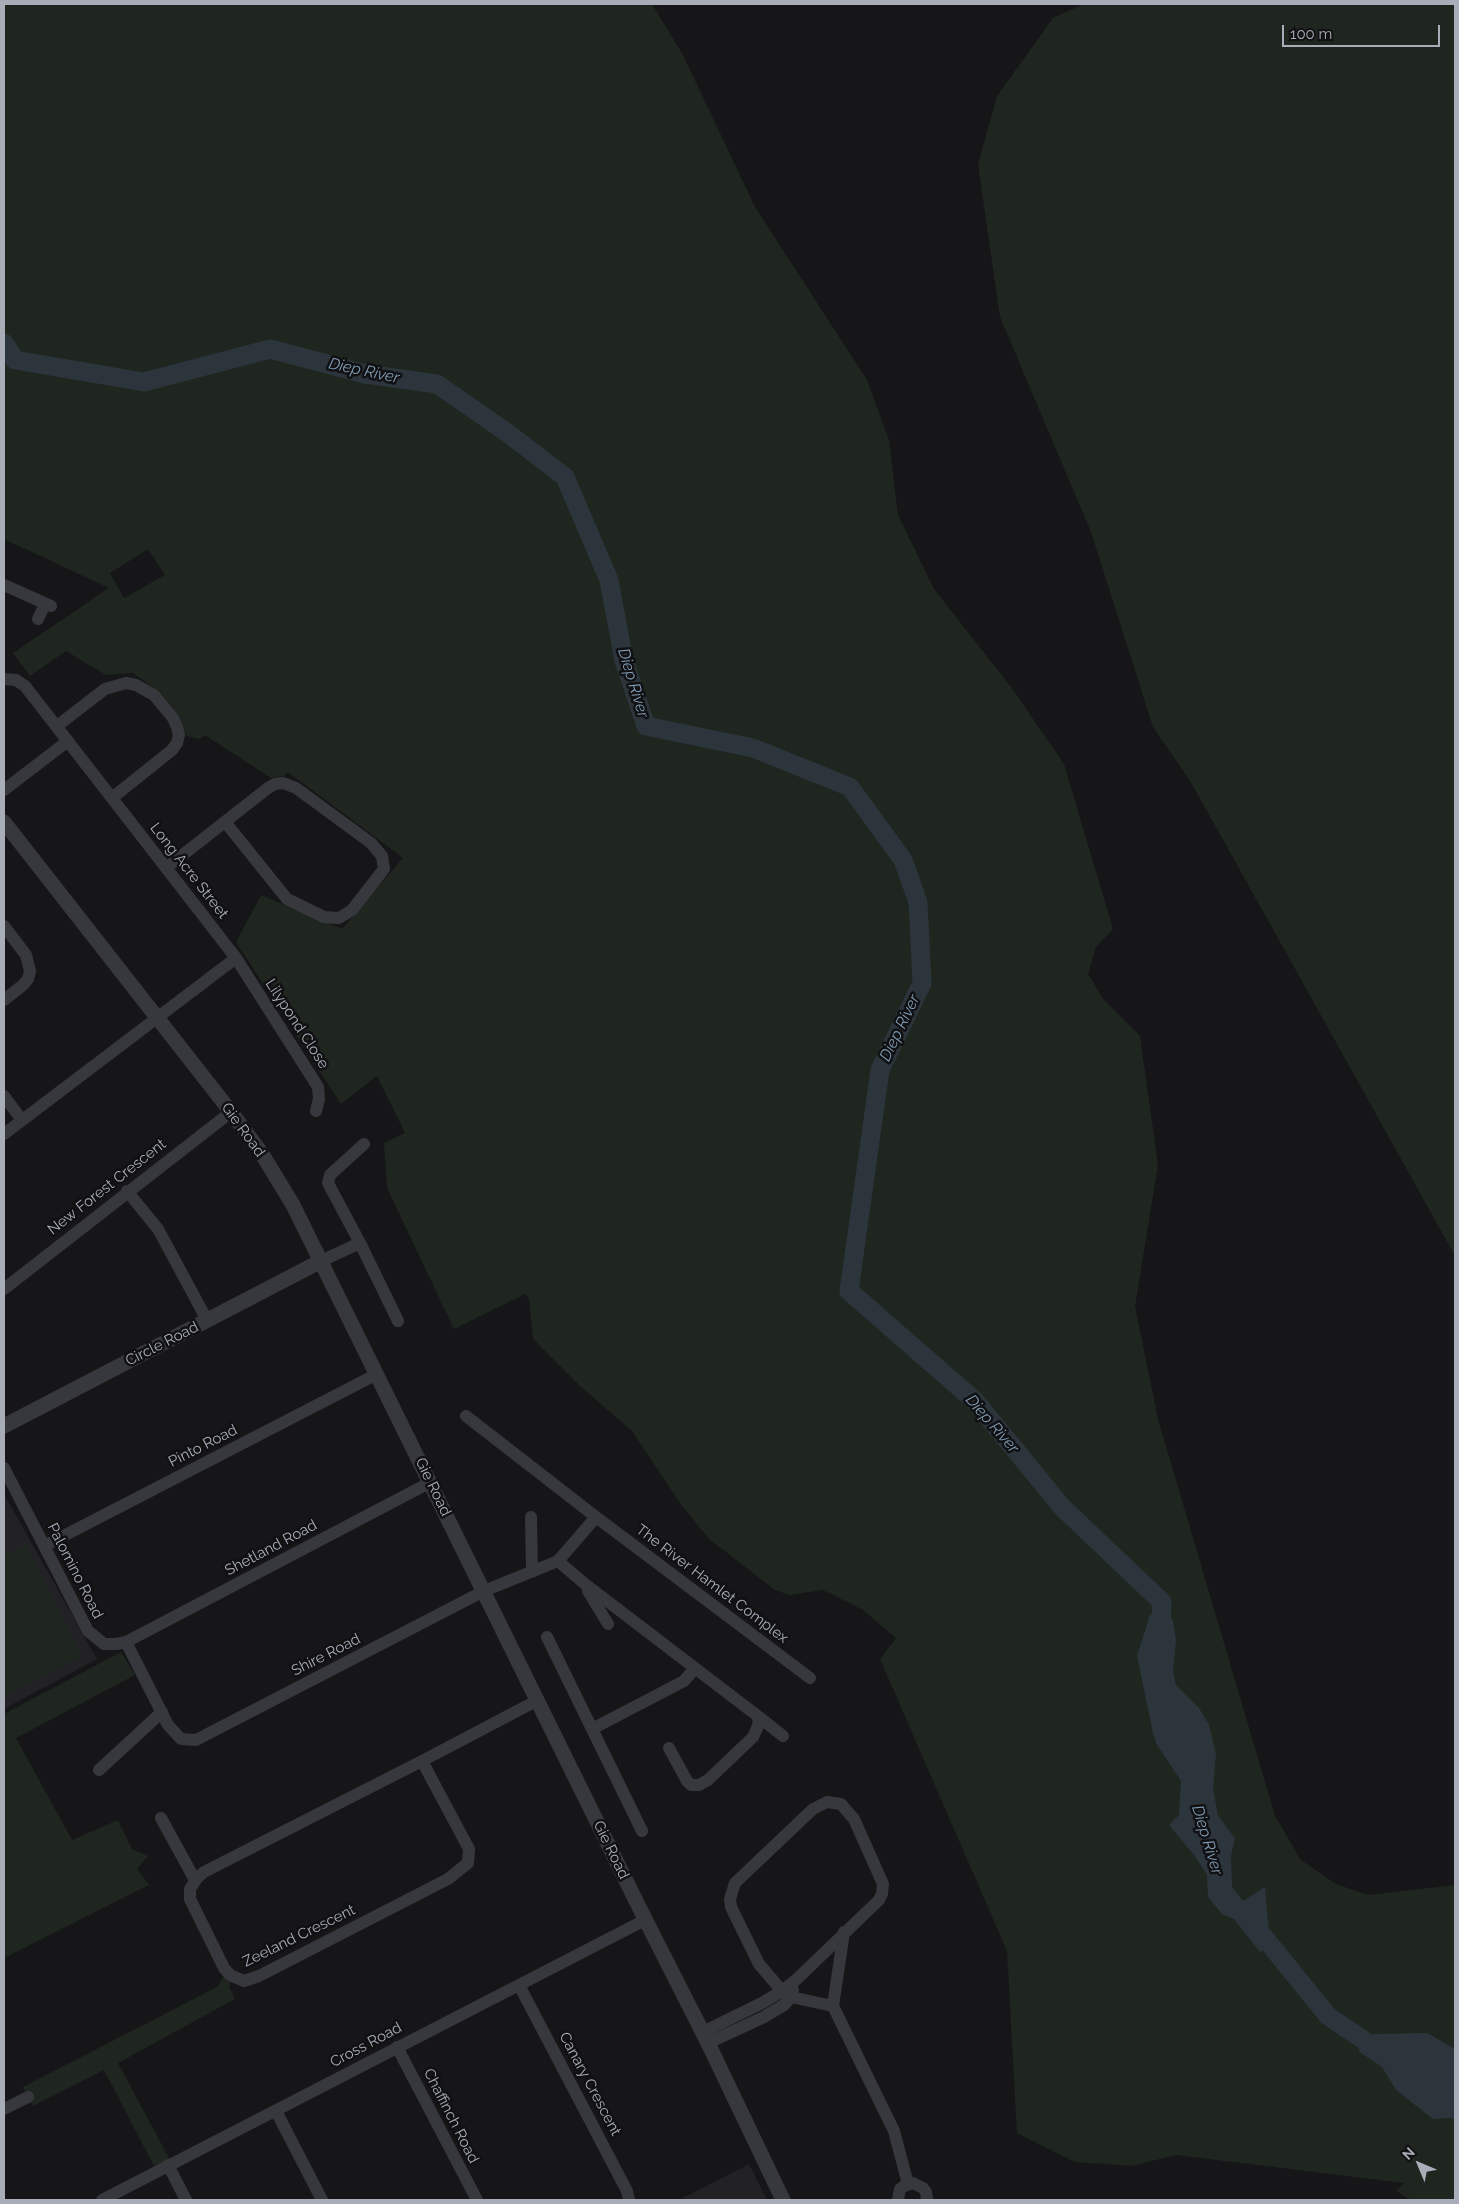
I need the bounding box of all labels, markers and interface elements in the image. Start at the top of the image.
scale bar [1284,15,1442,47]
text: 100 m [1290,25,1332,43]
water label: Diep River [327,354,401,388]
water label: Diep River [613,646,653,720]
street label: Long Acre Street [146,819,232,923]
street label: Lilypond Close [261,976,333,1072]
water label: Diep River [876,992,924,1064]
street label: Gie Road [217,1099,269,1161]
street label: New Forest Crescent [44,1135,170,1239]
street label: Circle Road [122,1318,202,1370]
water label: Diep River [961,1391,1023,1457]
street label: Pinto Road [166,1421,240,1471]
street label: Gie Road [411,1455,455,1519]
street label: Shetland Road [222,1516,320,1580]
street label: Palomino Road [43,1520,107,1622]
street label: The River Hamlet Complex [632,1521,792,1647]
street label: Shire Road [289,1630,363,1680]
water label: Diep River [1187,1803,1227,1877]
street label: Gie Road [589,1818,633,1882]
street label: Zeeland Crescent [240,1901,358,1971]
street label: Cross Road [327,2019,405,2071]
street label: Canary Crescent [555,2029,625,2139]
street label: Chaffinch Road [419,2066,483,2166]
north arrow [1394,2139,1444,2189]
text: N [1399,2144,1418,2163]

